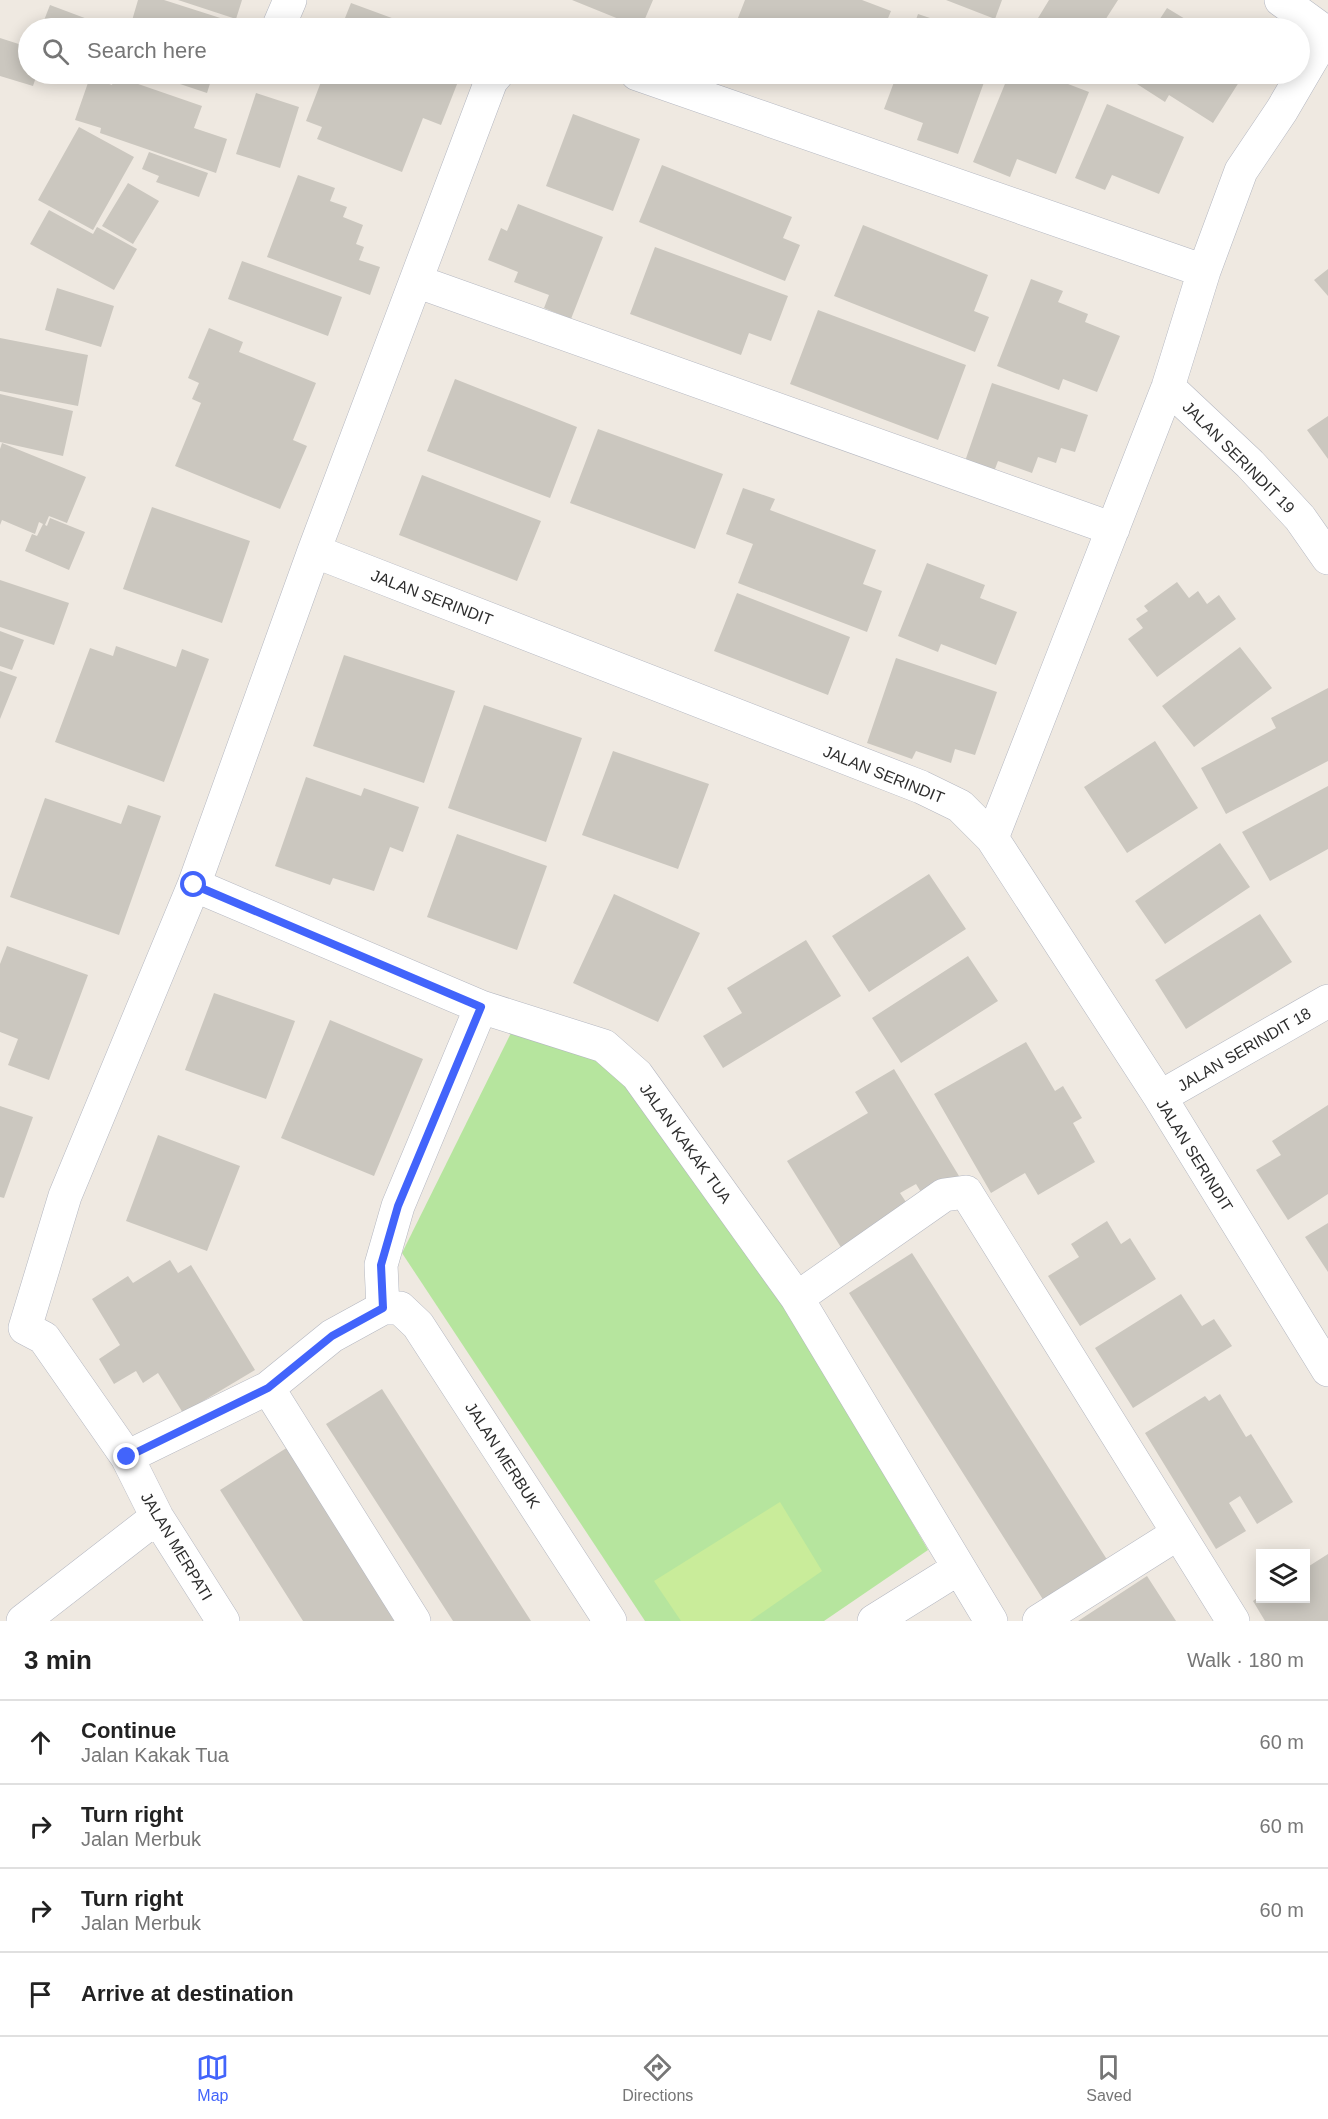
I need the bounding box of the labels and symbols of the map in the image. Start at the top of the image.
street label: JALAN SERINDIT 19 [1179,398,1298,517]
street label: JALAN SERINDIT [369,566,495,629]
street label: JALAN SERINDIT [821,742,947,807]
route start [180,871,206,897]
street label: JALAN SERINDIT 18 [1175,1004,1314,1095]
street label: JALAN KAKAK TUA [636,1080,735,1207]
street label: JALAN SERINDIT [1153,1096,1236,1215]
street label: JALAN MERBUK [462,1399,543,1512]
route end [113,1443,139,1469]
street label: JALAN MERPATI [138,1489,216,1603]

